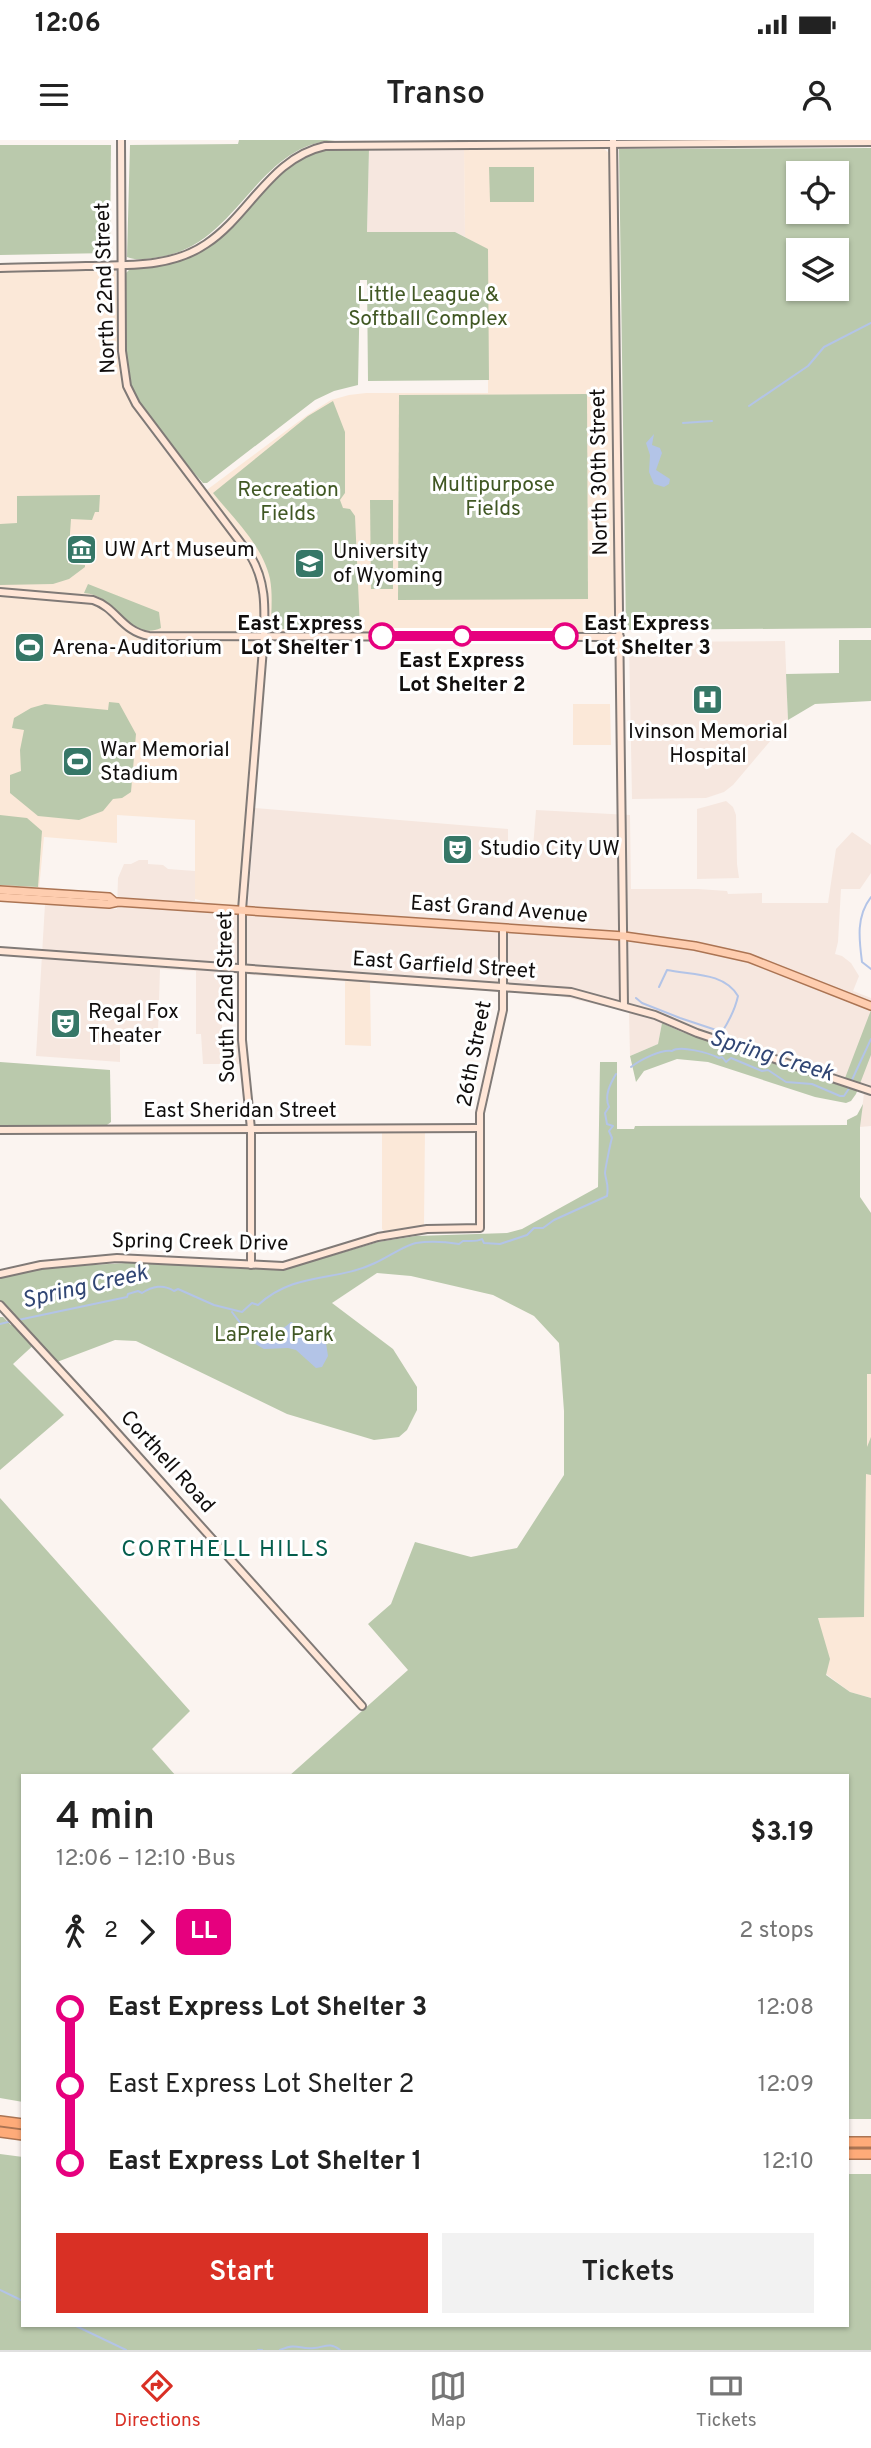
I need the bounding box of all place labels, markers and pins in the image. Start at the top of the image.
museum icon: UW Art Museum [64,533,98,567]
place label: UW Art Museum [104,537,255,564]
place label: University of Wyoming [333,539,443,590]
school or university icon: University of Wyoming [293,547,327,581]
place label: East Express Lot Shelter 1 [237,611,363,662]
place label: East Express Lot Shelter 3 [584,611,711,662]
marker: East Express Lot Shelter 1 [369,623,395,649]
marker: East Express Lot Shelter 3 [552,623,578,649]
marker: East Express Lot Shelter 2 [452,626,472,646]
sports icon: Arena-Auditorium [12,631,46,665]
place label: Arena-Auditorium [52,635,222,662]
place label: East Express Lot Shelter 2 [398,648,526,699]
hospital icon: Ivinson Memorial Hospital [691,683,725,717]
place label: Ivinson Memorial Hospital [628,719,788,770]
place label: War Memorial Stadium [100,737,230,788]
sports icon: War Memorial Stadium [60,745,94,779]
theatre icon: Studio City UW [440,832,474,866]
place label: Studio City UW [480,836,620,863]
place label: Regal Fox Theater [88,999,179,1050]
theatre icon: Regal Fox Theater [48,1007,82,1041]

